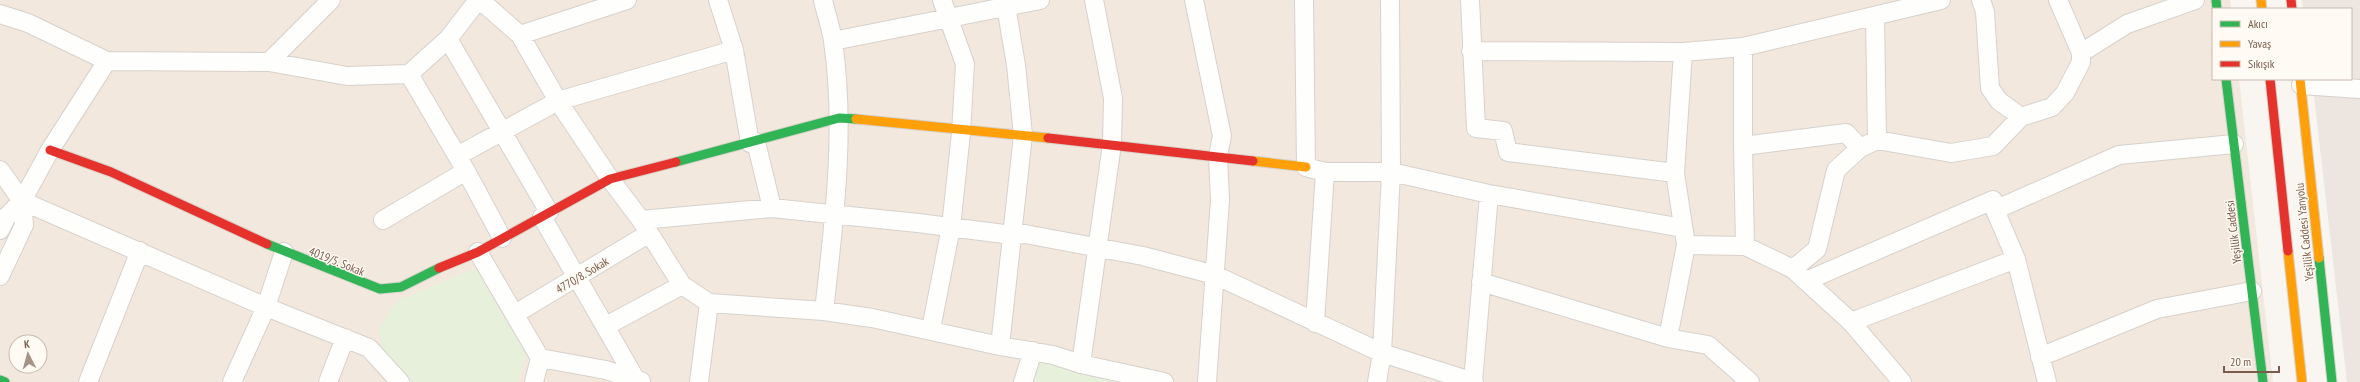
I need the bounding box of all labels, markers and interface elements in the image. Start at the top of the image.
legend [2212,8,2352,80]
text: Akıcı [2248,16,2268,31]
text: Yavaş [2248,36,2271,51]
text: Sıkışık [2248,56,2275,71]
street label: Yeşillik Caddesi Yanyolu [2291,182,2317,282]
street label: Yeşillik Caddesi [2222,200,2244,264]
street label: 4019/5. Sokak [307,243,367,279]
street label: 4770/8. Sokak [553,253,611,297]
north arrow [8,334,48,374]
text: K [23,337,31,351]
scale bar [2224,348,2279,374]
text: 20 m [2230,354,2251,369]

